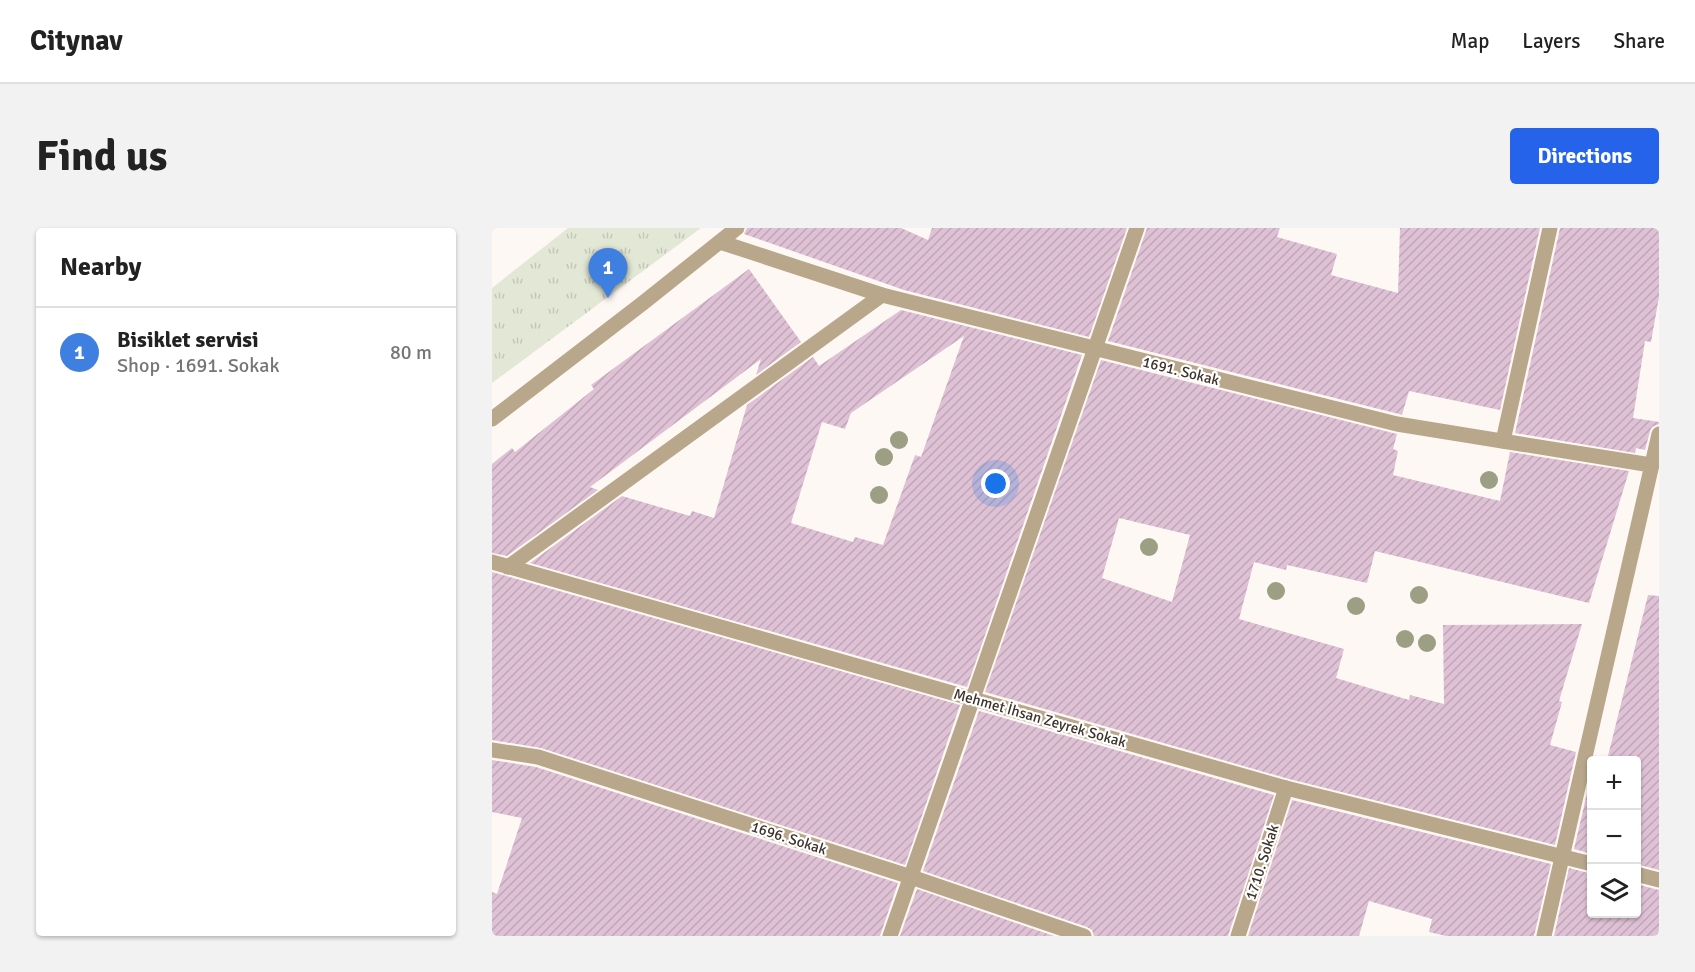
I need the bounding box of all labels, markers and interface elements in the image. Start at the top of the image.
text: Citynav [30,24,123,58]
text: Map [1451,28,1489,54]
text: Layers [1522,28,1580,54]
text: Share [1613,28,1665,54]
button: Directions [1510,128,1659,184]
text: Find us [36,131,167,182]
pin: 1 [588,248,628,298]
text: Nearby [60,251,141,283]
text: Bisiklet servisi [117,326,259,353]
text: 1 [74,340,85,365]
text: 80 m [390,340,432,365]
text: Shop · 1691. Sokak [117,353,279,378]
street label: 1691. Sokak [1141,353,1222,389]
your location [981,469,1010,498]
street label: Mehmet İhsan Zeyrek Sokak [952,685,1129,751]
map controls [1587,756,1641,918]
button: + [1587,756,1641,810]
button: − [1587,810,1641,864]
street label: 1696. Sokak [749,817,830,859]
street label: 1710. Sokak [1241,821,1283,902]
button: layers [1587,864,1641,918]

